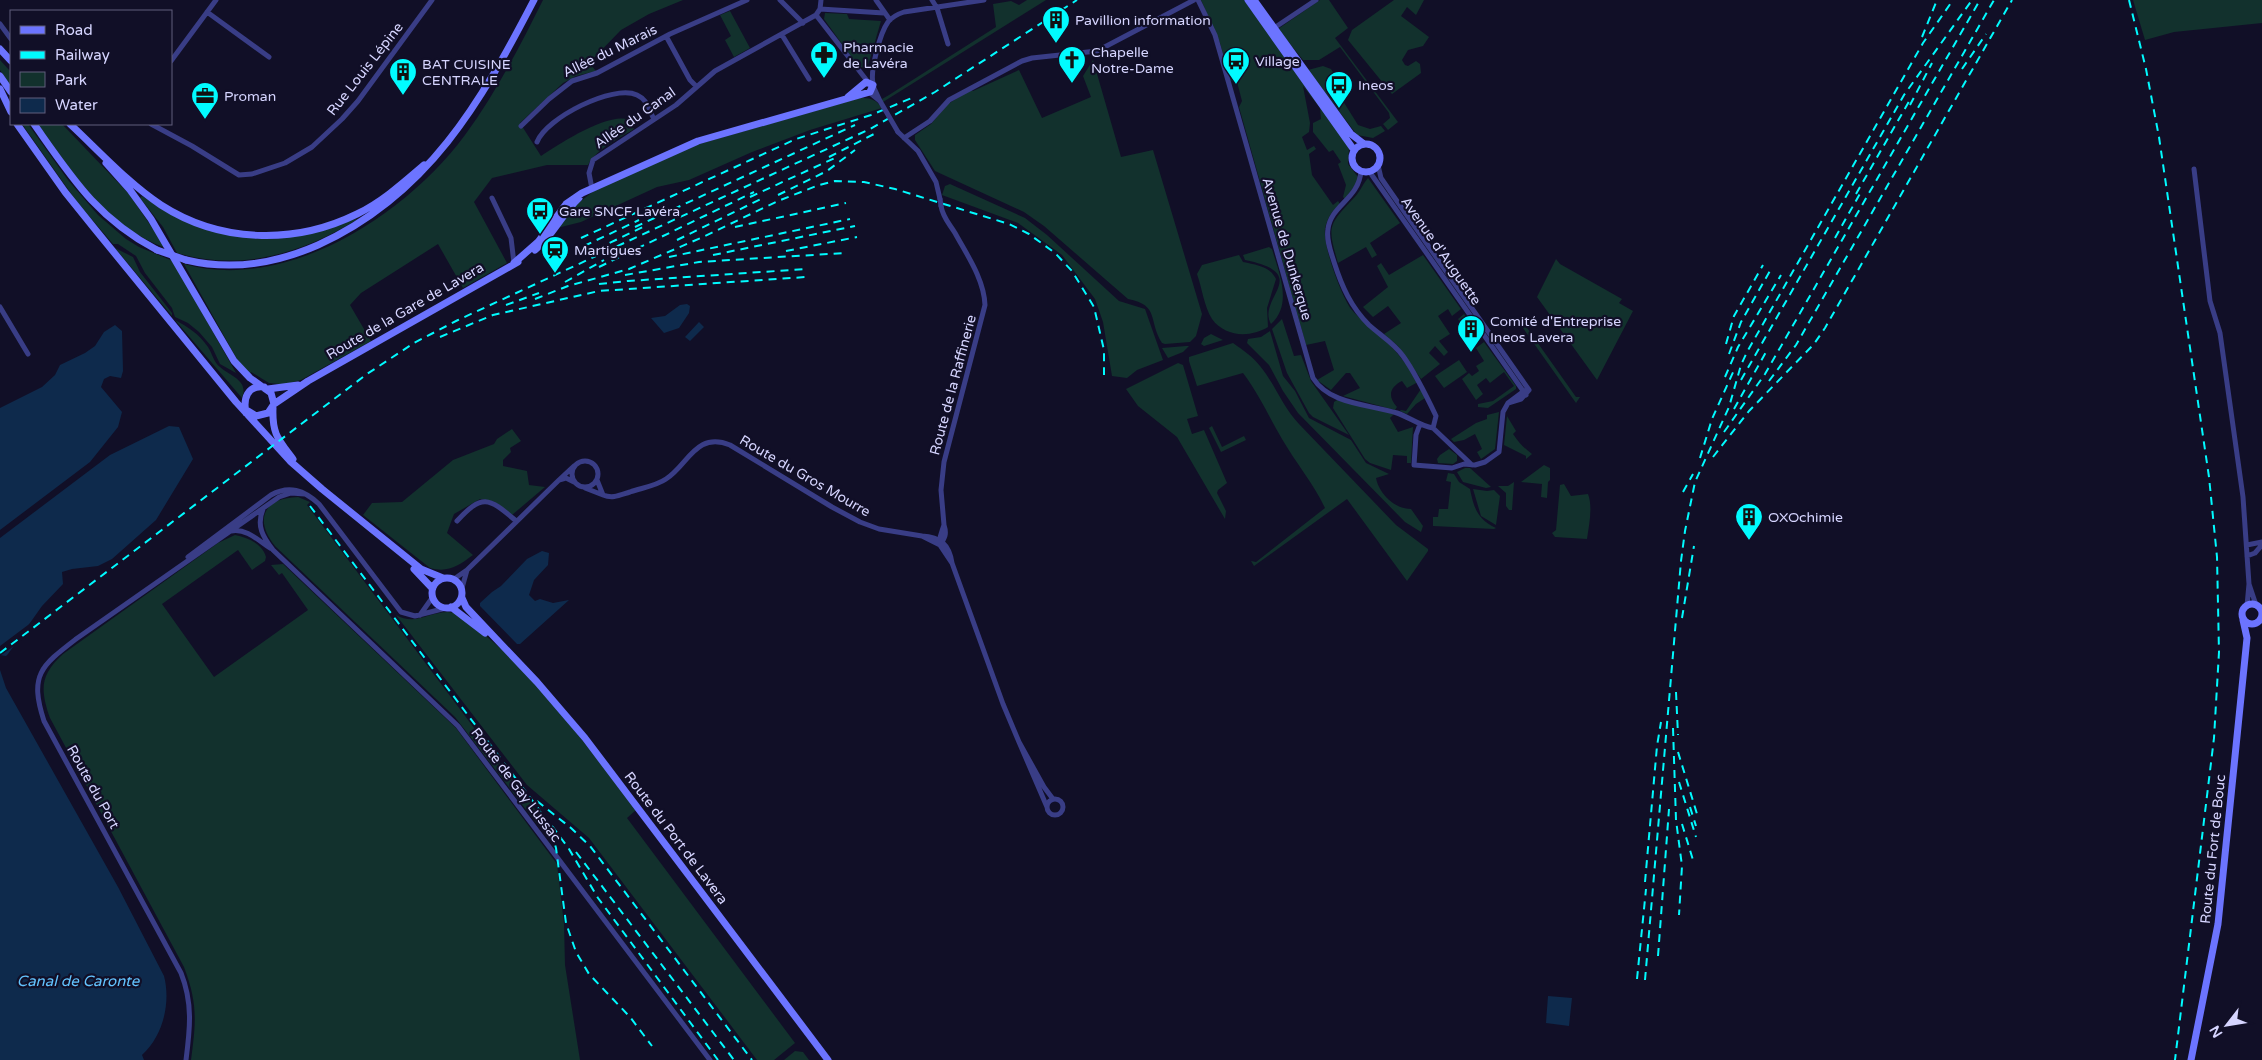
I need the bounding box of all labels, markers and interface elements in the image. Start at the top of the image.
building icon: Pavillion information [1041,5,1071,44]
legend [10,10,172,125]
place label: Pavillion information [1075,12,1211,29]
street label: Rue Louis Lépine [323,19,407,119]
text: Road [55,21,93,39]
street label: Allée du Marais [560,21,660,81]
place label: Pharmacie de Lavéra [843,39,914,72]
pharmacy icon: Pharmacie de Lavéra [809,40,839,79]
place label: Chapelle Notre-Dame [1091,44,1174,77]
church icon: Chapelle Notre-Dame [1057,45,1087,84]
text: Railway [55,46,110,64]
bus stop icon: Village [1221,46,1251,85]
place label: Village [1255,53,1300,70]
place label: BAT CUISINE CENTRALE [422,56,511,89]
building icon: BAT CUISINE CENTRALE [388,57,418,96]
bus stop icon: Ineos [1324,70,1354,109]
text: Park [55,71,87,89]
place label: Ineos [1358,77,1394,94]
office icon: Proman [190,81,220,120]
street label: Allée du Canal [591,84,679,152]
place label: Proman [224,88,276,105]
text: Water [55,96,98,114]
street label: Avenue de Dunkerque [1259,176,1316,322]
street label: Avenue d'Auguette [1397,194,1485,308]
bus stop icon: Gare SNCF Lavéra [525,196,555,235]
place label: Gare SNCF Lavéra [559,203,680,220]
station icon: Martigues [540,235,570,274]
place label: Martigues [574,242,642,259]
street label: Route de la Gare de Lavera [323,259,487,363]
street label: Route de la Raffinerie [926,313,980,457]
place label: Comité d'Entreprise Ineos Lavera [1490,313,1621,346]
building icon: Comité d'Entreprise Ineos Lavera [1456,314,1486,353]
street label: Route du Gros Mourre [737,432,874,520]
building icon: OXOchimie [1734,502,1764,541]
place label: OXOchimie [1768,509,1843,526]
street label: Route de Gay Lussac [467,724,565,846]
street label: Route du Port [63,742,123,832]
street label: Route du Port de Lavera [621,768,731,908]
street label: Route du Fort de Bouc [2197,773,2229,925]
water label: Canal de Caronte [17,972,141,990]
north arrow [2202,1000,2252,1050]
text: N [2206,1022,2226,1041]

